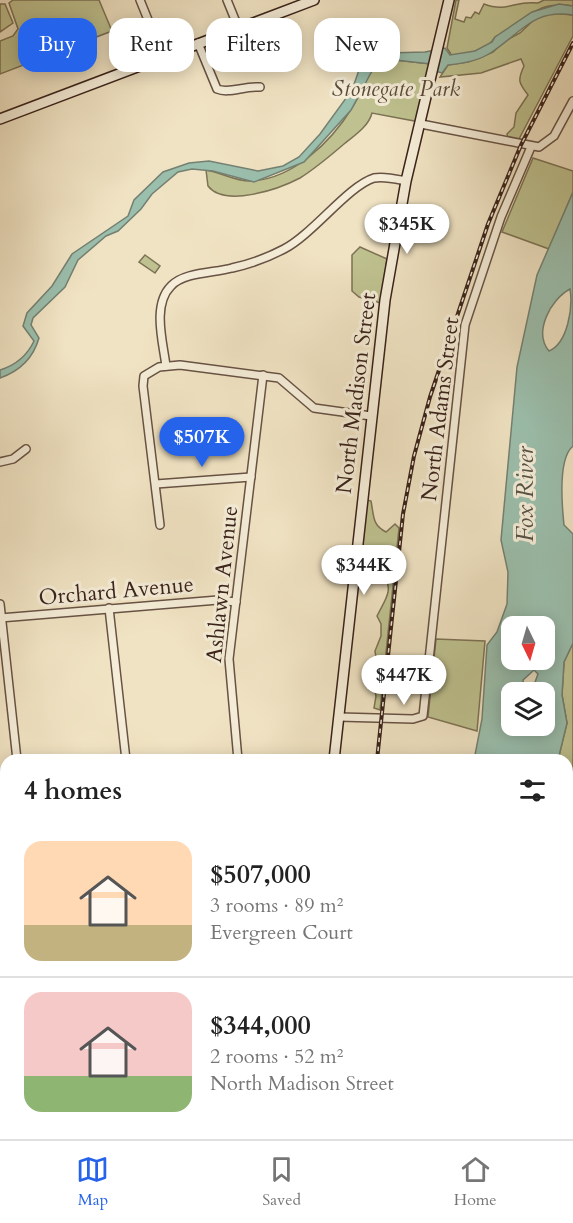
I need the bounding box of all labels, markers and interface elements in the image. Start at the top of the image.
chip: Buy [18,18,97,72]
chip: Rent [109,18,194,72]
chip: Filters [206,18,302,72]
chip: New [314,18,400,72]
park label: Stonegate Park [332,74,460,104]
pin: $345K [365,204,449,255]
text: $345K [378,210,436,237]
street label: North Madison Street [329,291,383,495]
street label: North Adams Street [414,315,466,503]
pin: $507K [160,417,244,468]
text: $507K [173,423,231,450]
water label: Fox River [509,445,542,542]
street label: Ashlawn Avenue [199,504,245,664]
pin: $344K [322,545,406,596]
text: $344K [335,551,393,578]
street label: Orchard Avenue [37,569,195,613]
north arrow [501,616,555,670]
map controls [501,616,555,736]
pin: $447K [362,655,446,706]
text: $447K [375,661,433,688]
button: layers [501,682,555,736]
text: 4 homes [24,773,122,808]
icon: filters [516,774,549,807]
text: $507,000 [210,857,311,892]
icon: home [72,865,144,937]
text: 3 rooms · 89 m² [210,892,343,919]
text: Evergreen Court [210,919,353,946]
text: $344,000 [210,1008,311,1043]
icon: home [72,1016,144,1088]
text: 2 rooms · 52 m² [210,1043,343,1070]
text: North Madison Street [210,1070,394,1097]
tab: Map [76,1153,109,1211]
tab: Saved [262,1153,301,1211]
tab: Home [454,1153,497,1211]

